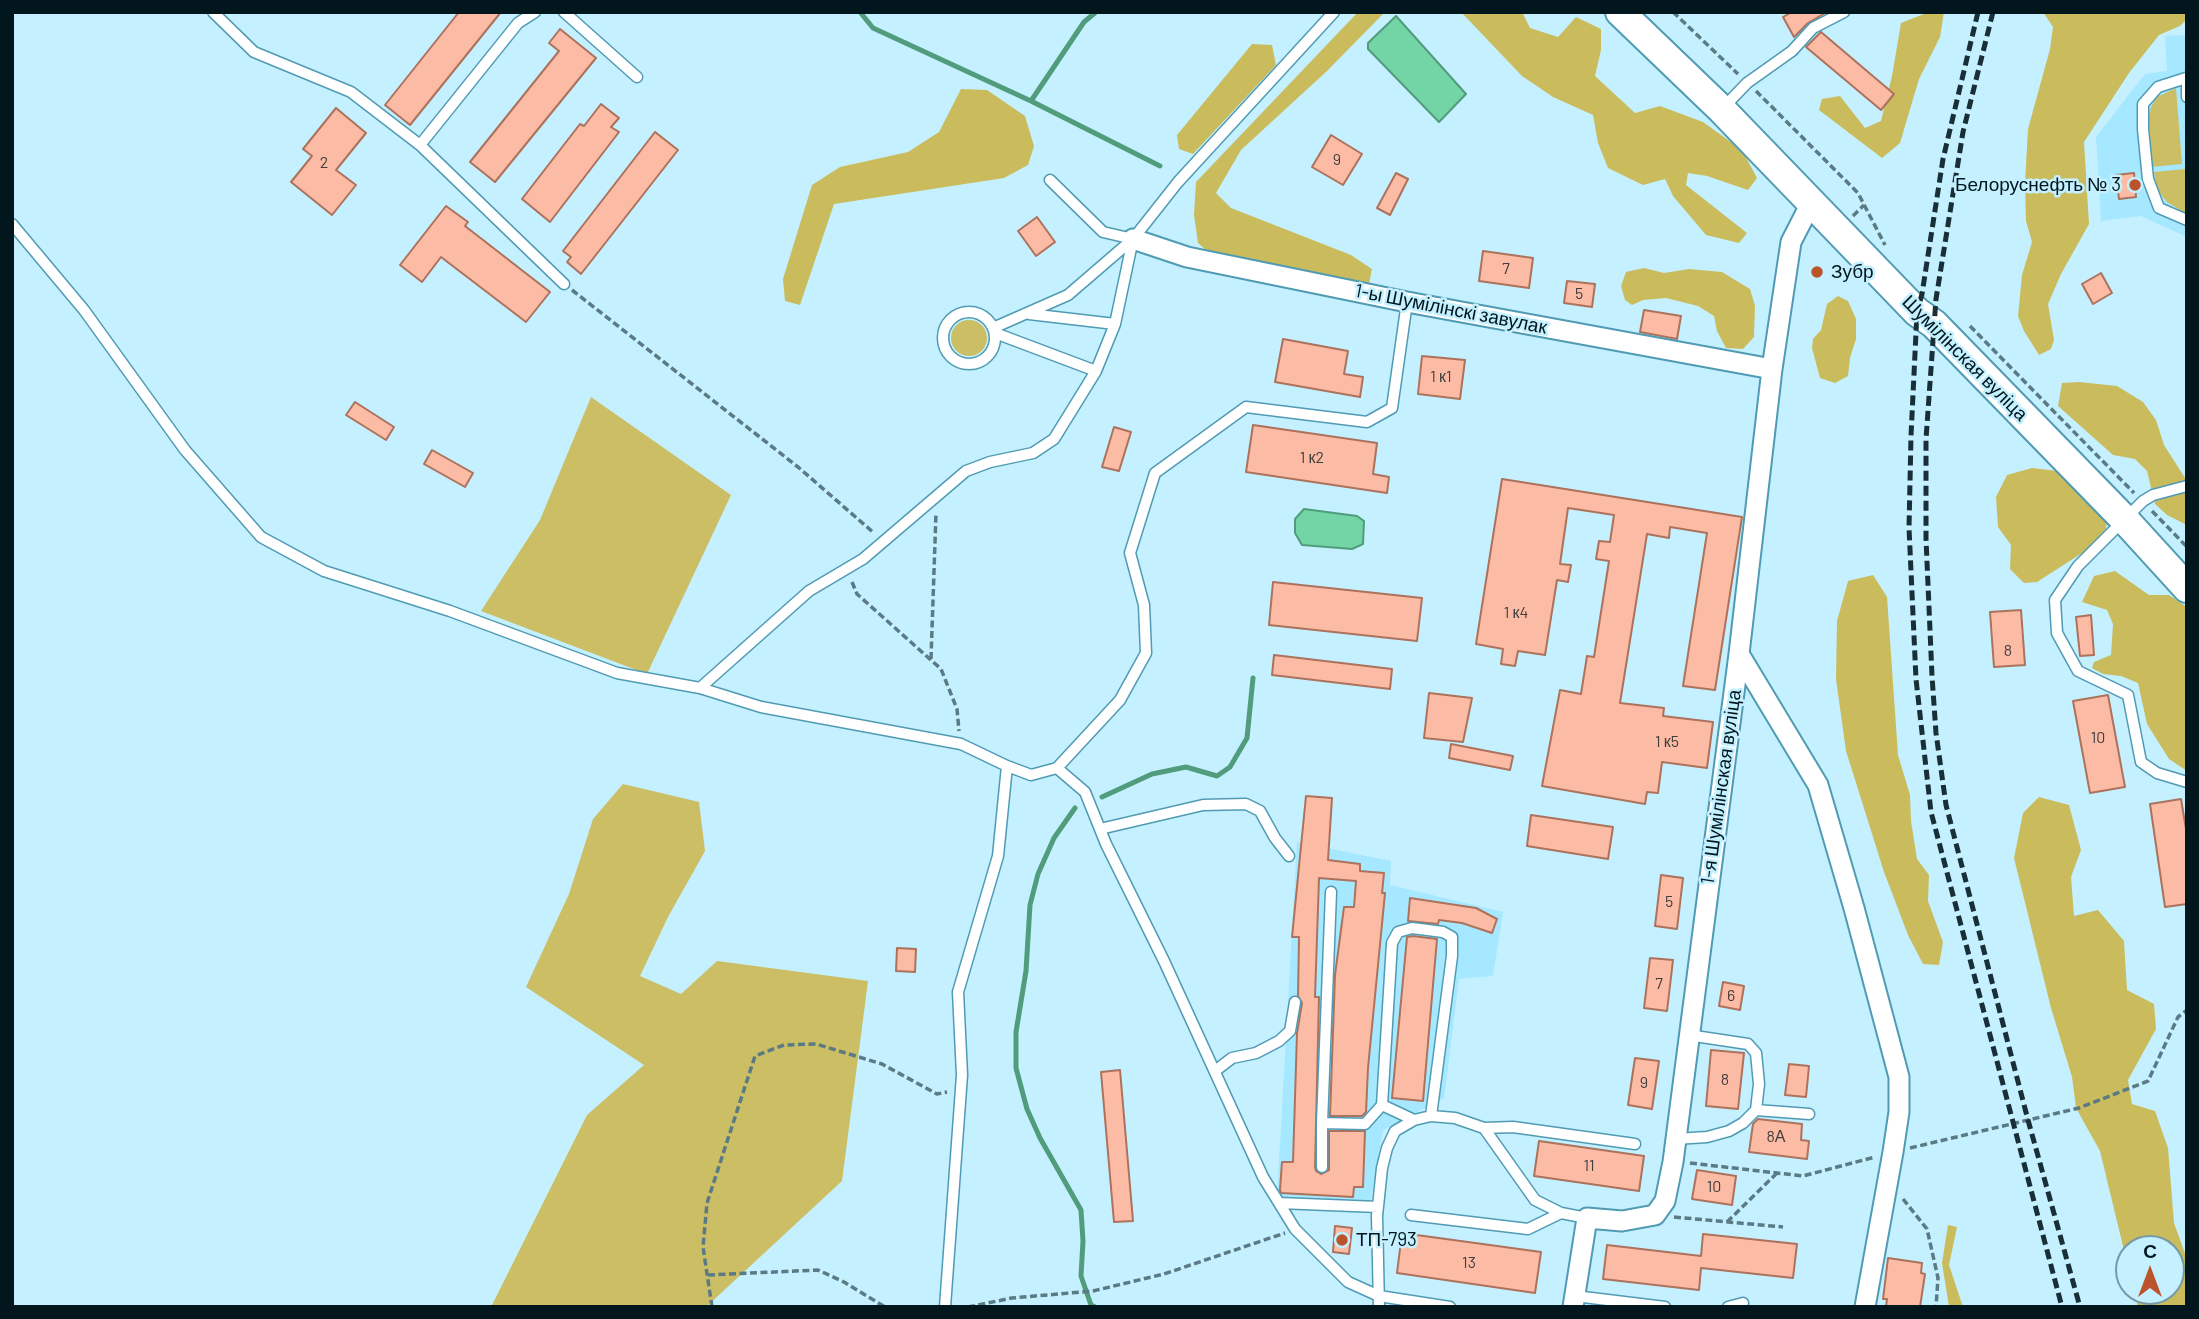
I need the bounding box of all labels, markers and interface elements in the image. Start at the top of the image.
house number: 9 [1333,150,1341,170]
house number: 2 [320,153,328,173]
place label: Белоруснефть № 3 [1955,174,2121,196]
marker: Белоруснефть № 3 [2127,177,2143,193]
house number: 7 [1502,259,1510,279]
place label: Зубр [1831,261,1874,283]
marker: Зубр [1809,264,1825,280]
street label: 1-ы Шумілінскі завулак [1353,279,1549,339]
house number: 5 [1575,284,1583,304]
street label: Шумілінская вуліца [1897,290,2033,426]
house number: 1 к1 [1430,367,1452,387]
house number: 1 к2 [1300,448,1324,468]
house number: 1 к4 [1504,603,1528,623]
house number: 8 [2004,641,2012,661]
street label: 1-я Шумілінская вуліца [1696,688,1746,886]
house number: 10 [2091,728,2105,748]
house number: 1 к5 [1655,732,1679,752]
house number: 5 [1665,892,1673,912]
house number: 7 [1655,974,1663,994]
house number: 6 [1727,986,1735,1006]
house number: 8 [1721,1070,1729,1090]
house number: 9 [1640,1073,1648,1093]
house number: 8А [1766,1127,1786,1147]
house number: 11 [1583,1156,1595,1176]
house number: 10 [1707,1177,1721,1197]
place label: ТП-793 [1356,1229,1417,1251]
marker: ТП-793 [1334,1232,1350,1248]
north arrow [2115,1235,2185,1305]
text: С [2143,1239,2157,1262]
house number: 13 [1462,1253,1476,1273]

